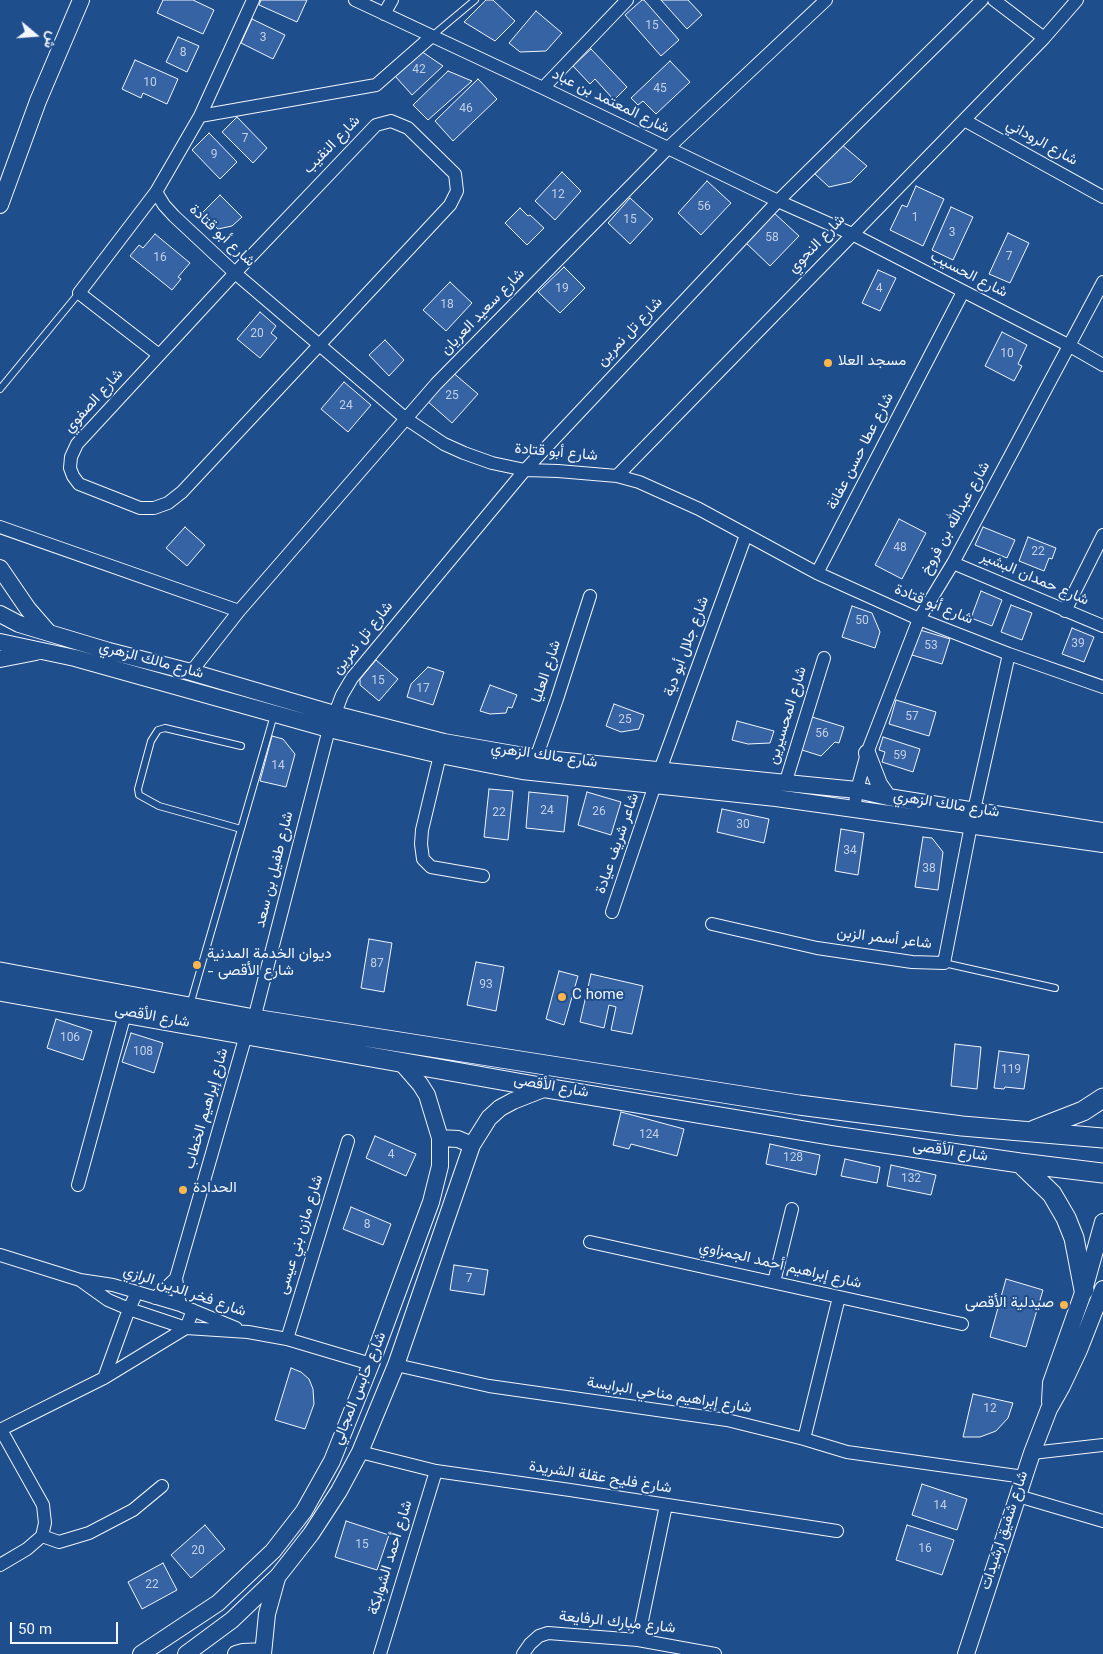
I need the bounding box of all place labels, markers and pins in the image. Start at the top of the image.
place label: مسجد العلا [838,354,906,372]
marker: مسجد العلا [822,357,834,369]
place label: ديوان الخدمة المدنية - شارع الأقصى [207,947,332,982]
marker: ديوان الخدمة المدنية - شارع الأقصى [191,959,203,971]
place label: C home [572,988,624,1006]
marker: C home [556,991,568,1003]
place label: الحدادة [193,1181,237,1199]
marker: الحدادة [177,1184,189,1196]
place label: صيدلية الأقصى [965,1296,1054,1314]
marker: صيدلية الأقصى [1058,1299,1070,1311]

